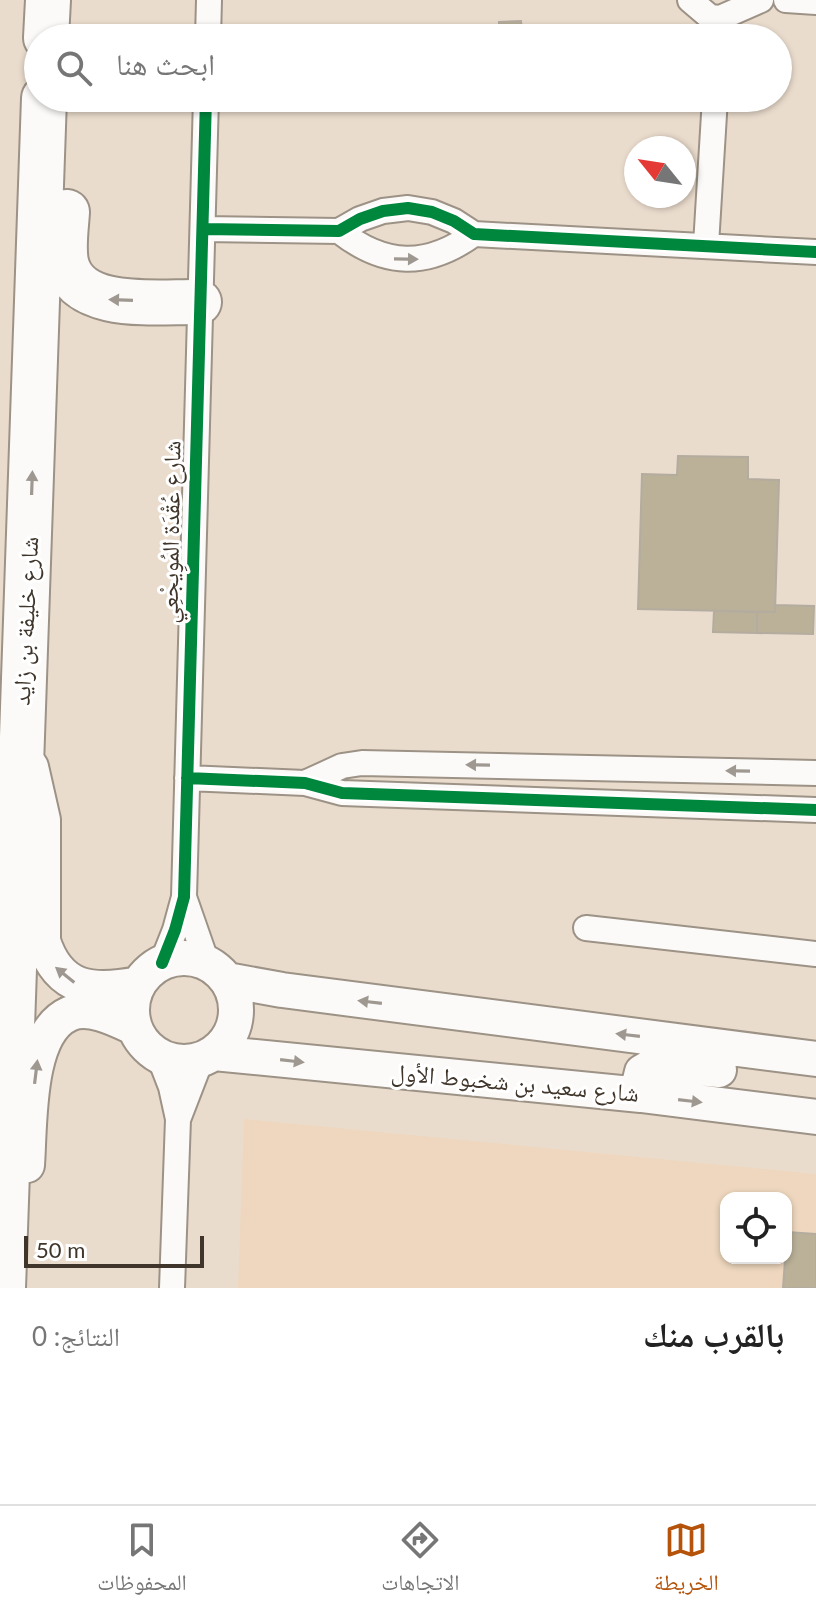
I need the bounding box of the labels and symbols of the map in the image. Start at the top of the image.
north arrow [624,136,696,208]
one-way arrow [394,252,419,265]
one-way arrow [108,293,133,306]
street label: شارع عُقْدَة المُوِيجْعِي [153,440,192,624]
one-way arrow [25,470,38,495]
street label: شارع خليفة بن زايد [6,536,45,706]
one-way arrow [465,759,490,772]
one-way arrow [725,765,750,777]
one-way arrow [56,967,76,984]
one-way arrow [357,995,382,1008]
one-way arrow [615,1028,640,1041]
one-way arrow [280,1055,305,1068]
street label: شارع سعيد بن شخبوط الأول [390,1056,640,1109]
one-way arrow [29,1059,42,1084]
one-way arrow [678,1095,703,1108]
scale bar [24,1232,204,1268]

